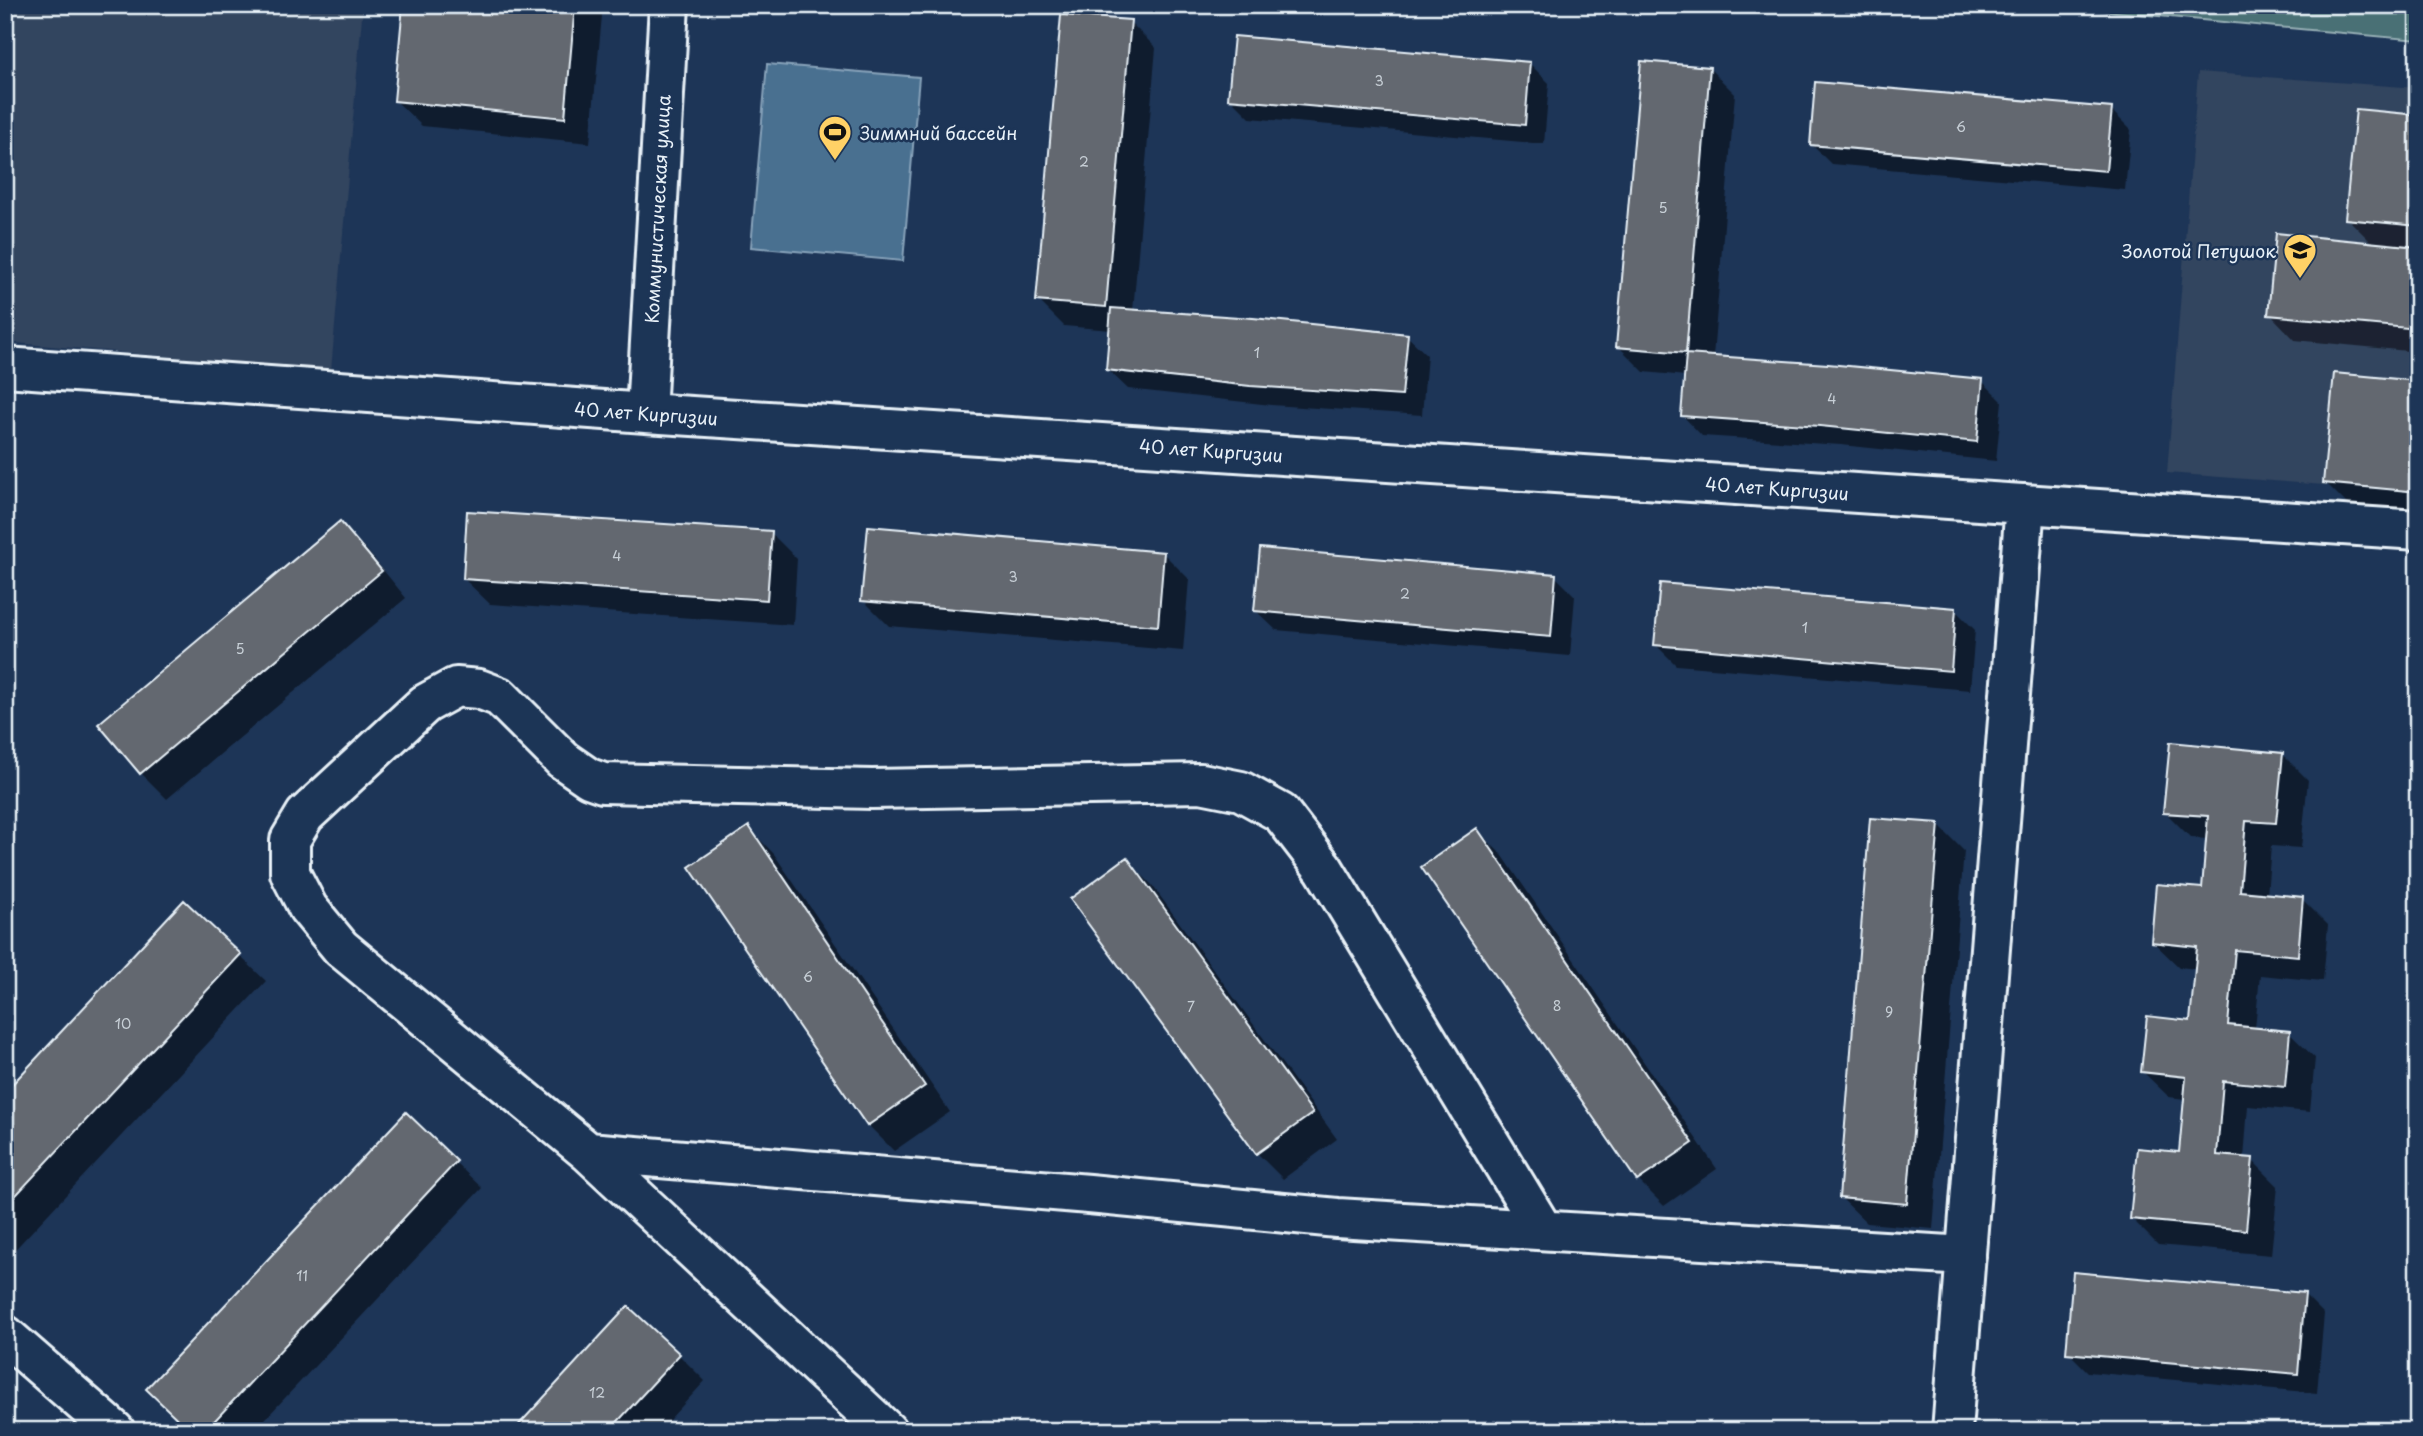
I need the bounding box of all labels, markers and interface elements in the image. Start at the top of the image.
house number: 3 [1374,70,1384,91]
street label: Коммунистическая улица [638,93,677,324]
sports icon: Зиммний бассейн [816,113,854,162]
house number: 6 [1956,116,1966,137]
place label: Зиммний бассейн [860,119,1017,146]
house number: 2 [1079,151,1089,172]
house number: 5 [1658,197,1668,218]
school or university icon: Золотой Петушок [2281,231,2319,280]
place label: Золотой Петушок [2122,237,2276,264]
house number: 1 [1254,342,1260,363]
house number: 4 [1827,388,1837,409]
street label: 40 лет Киргизии [573,395,719,431]
street label: 40 лет Киргизии [1138,432,1284,468]
street label: 40 лет Киргизии [1704,470,1850,506]
house number: 4 [612,545,622,566]
house number: 3 [1008,566,1018,587]
house number: 2 [1400,583,1410,604]
house number: 1 [1802,617,1808,638]
house number: 5 [235,638,245,659]
house number: 6 [803,966,813,987]
house number: 8 [1553,995,1561,1016]
house number: 7 [1187,996,1195,1017]
house number: 9 [1885,1001,1893,1022]
house number: 10 [115,1013,131,1034]
house number: 11 [296,1265,308,1286]
house number: 12 [589,1382,605,1403]

